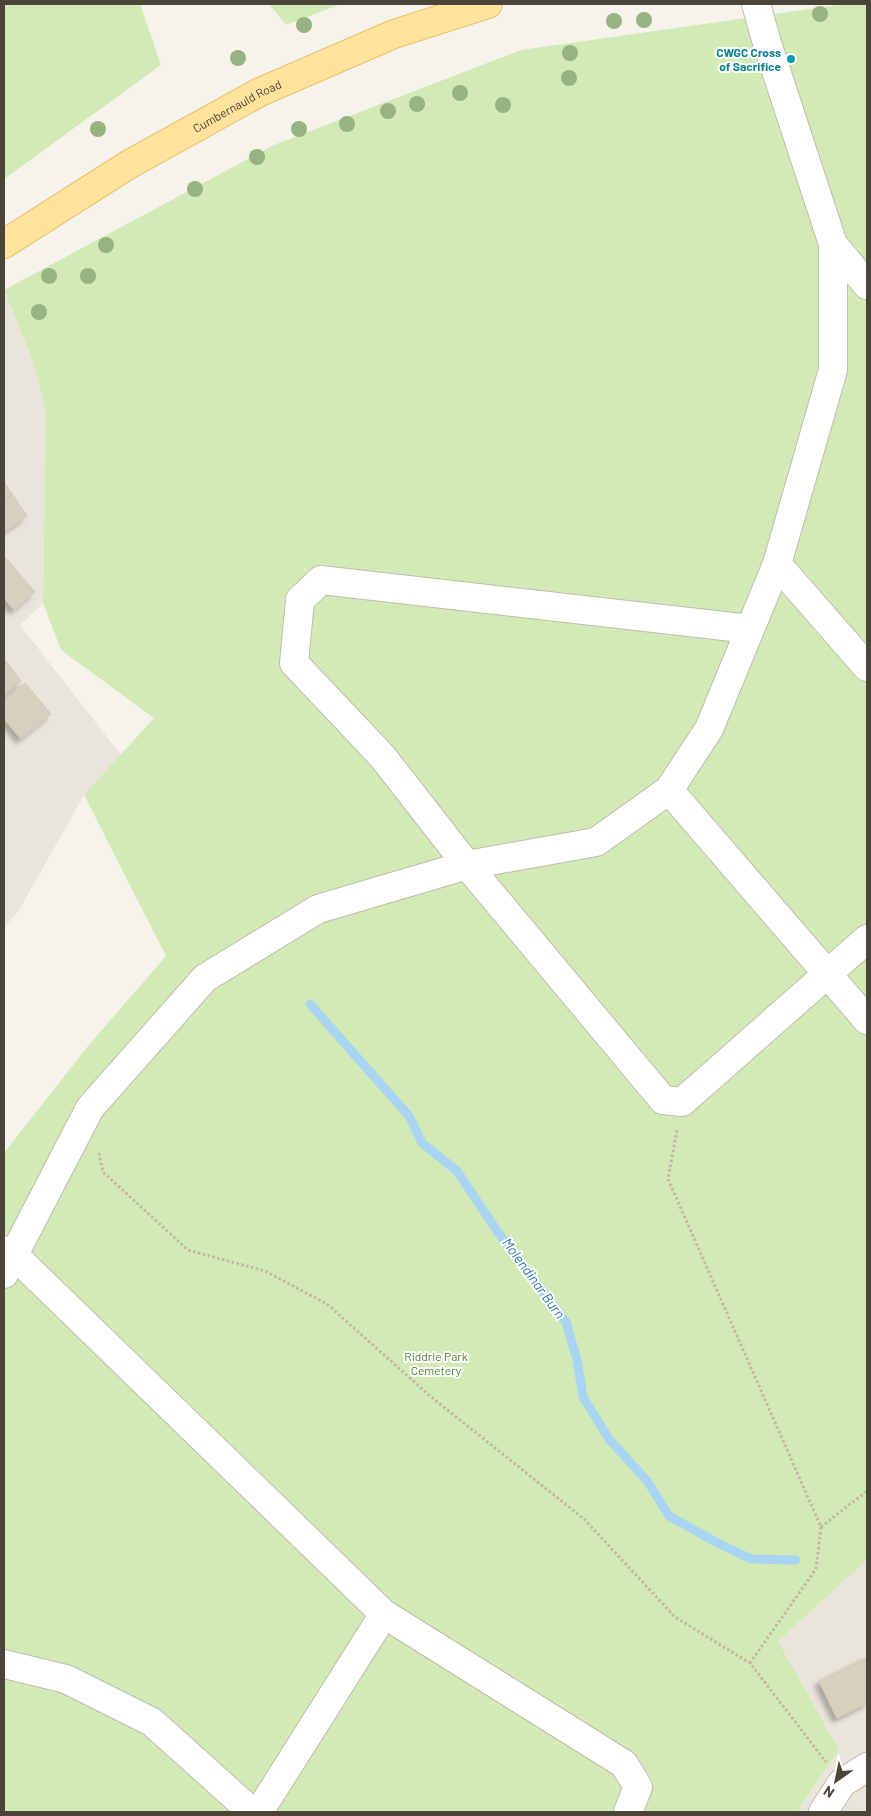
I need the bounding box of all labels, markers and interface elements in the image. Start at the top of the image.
place label: CWGC Cross of Sacrifice [716,45,781,73]
marker: CWGC Cross of Sacrifice [785,53,797,65]
street label: Cumbernauld Road [190,77,283,135]
water label: Molendinar Burn [499,1234,569,1322]
park label: Riddrie Park Cemetery [404,1349,468,1377]
north arrow [811,1756,861,1806]
text: N [820,1783,837,1802]

